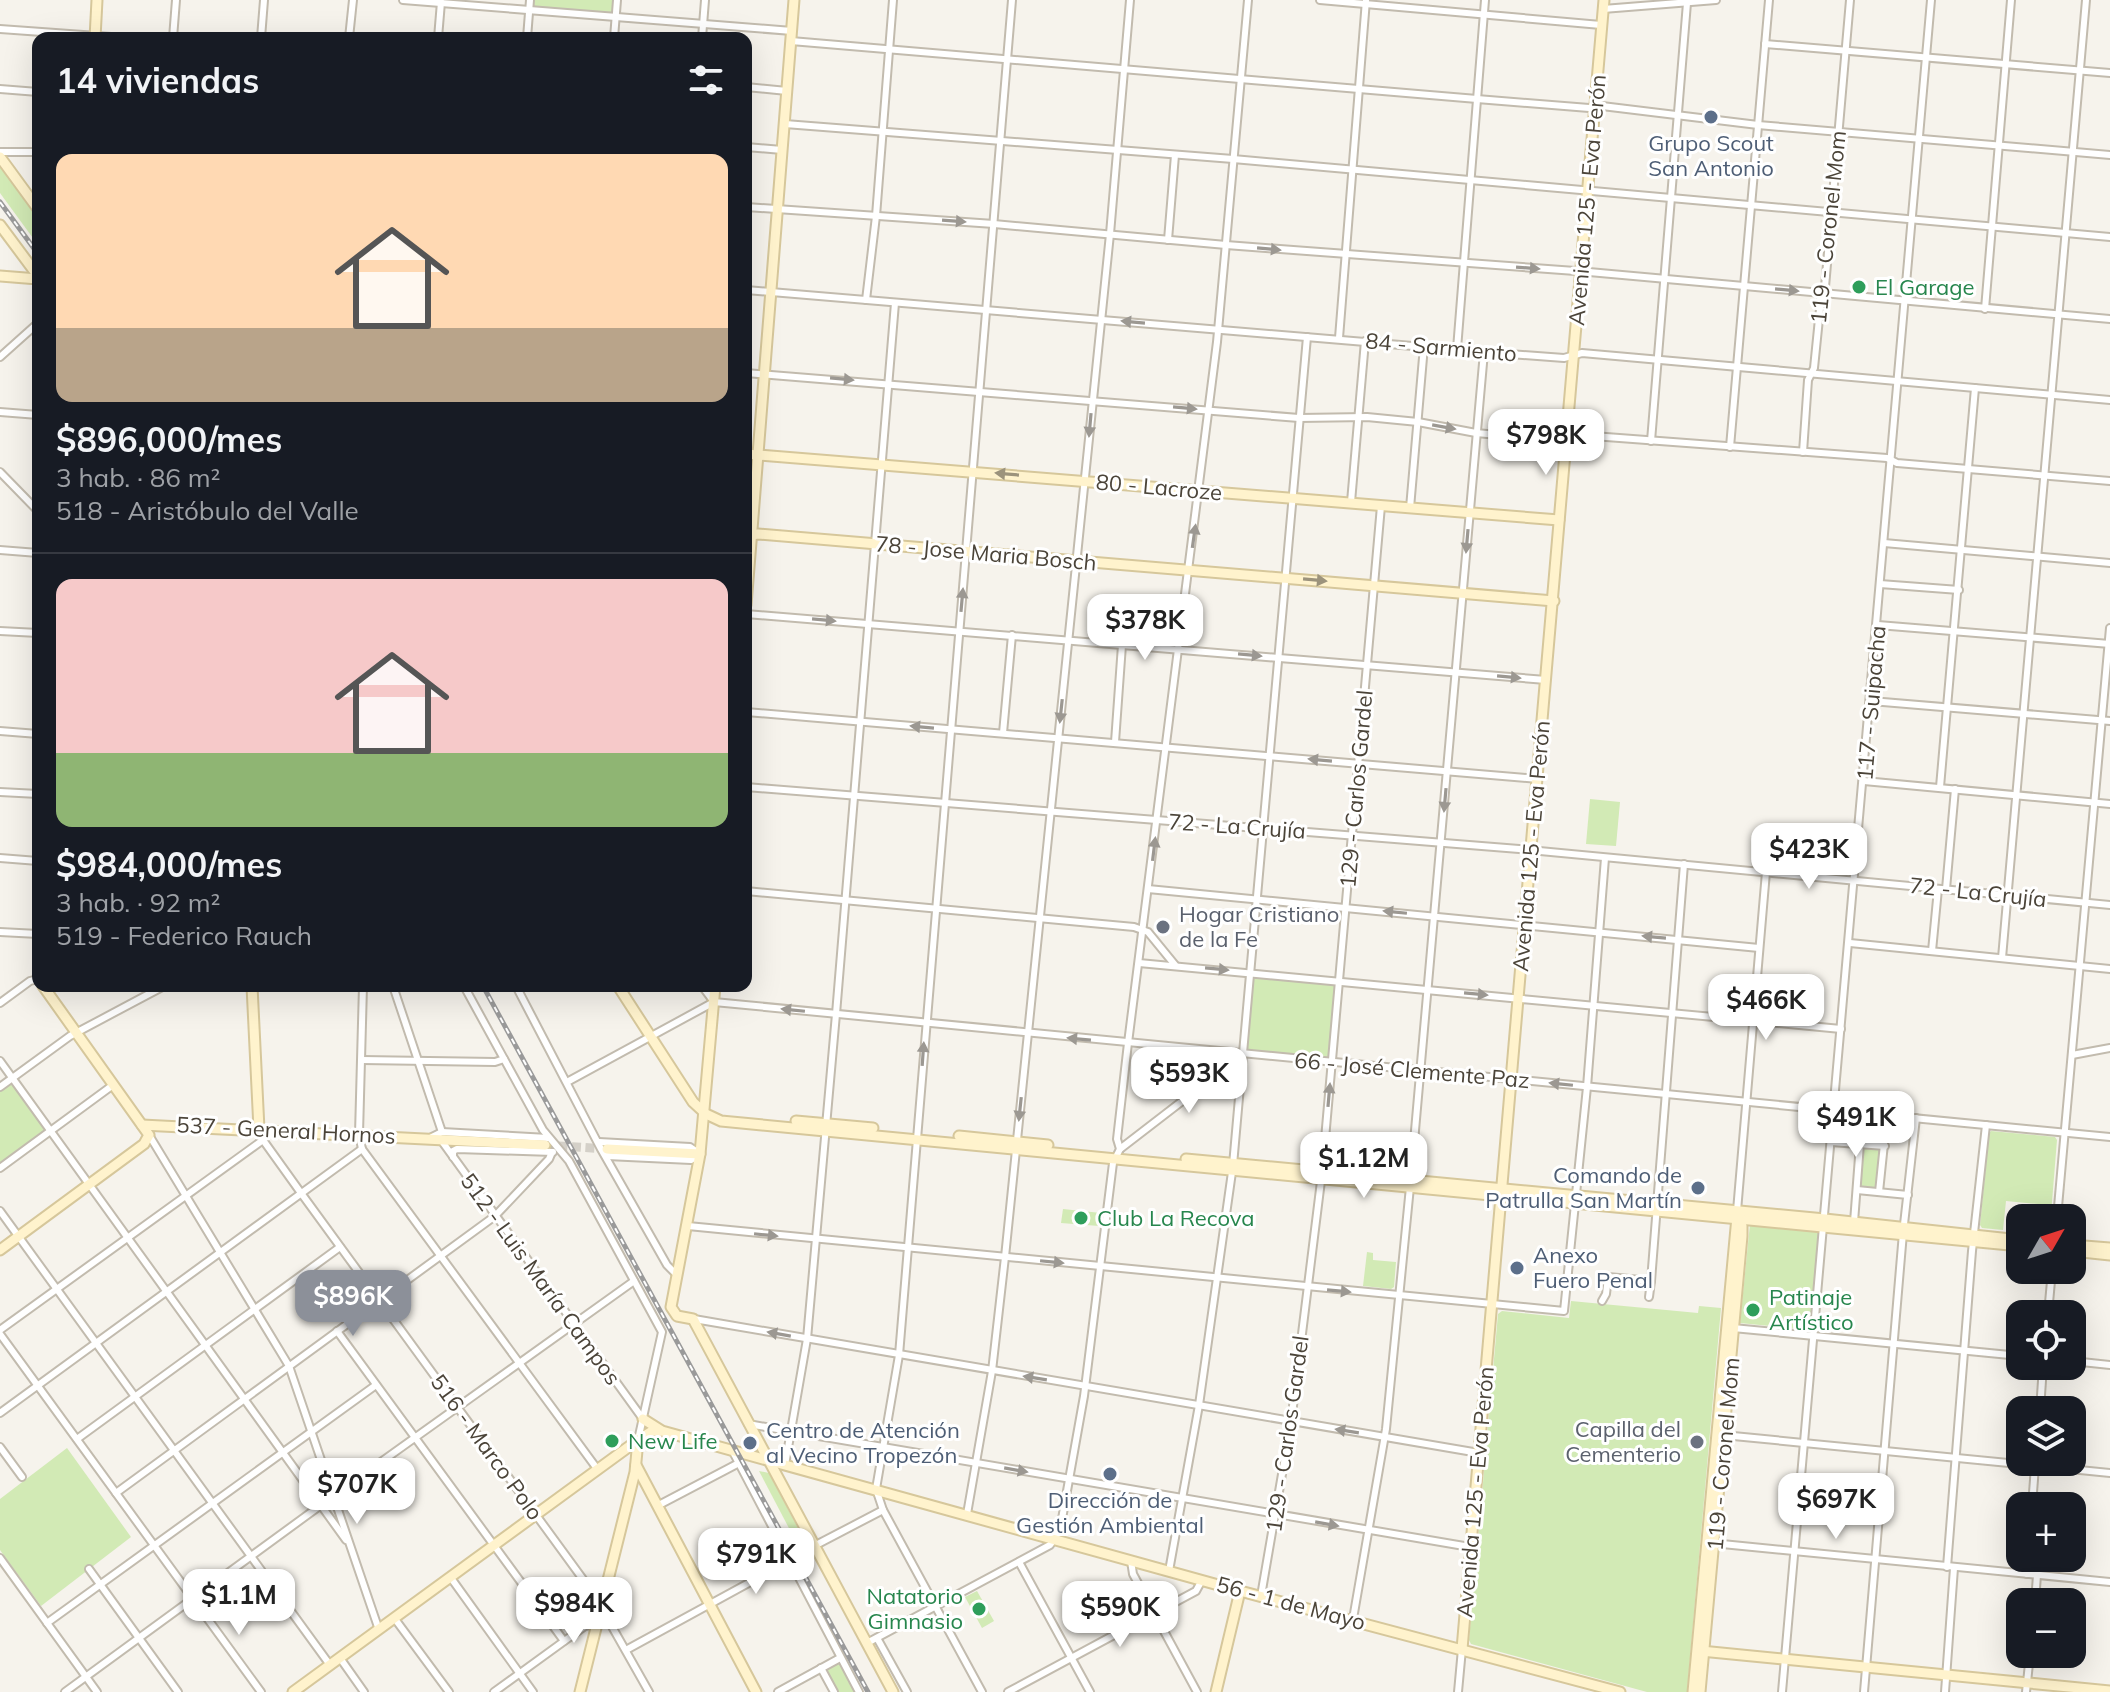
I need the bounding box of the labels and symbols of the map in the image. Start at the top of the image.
street label: Avenida 125 - Eva Perón [1562,73,1612,327]
marker: Grupo Scout San Antonio [1702,108,1720,126]
place label: Grupo Scout San Antonio [1648,129,1774,182]
street label: 119 - Coronel Mom [1804,129,1852,325]
one-way arrow [942,215,967,228]
one-way arrow [1257,242,1282,255]
one-way arrow [1516,262,1541,275]
place label: El Garage [1875,273,1975,301]
marker: El Garage [1850,278,1868,296]
one-way arrow [1775,284,1800,297]
one-way arrow [1120,315,1145,328]
street label: 84 - Sarmiento [1364,326,1518,368]
one-way arrow [830,373,855,386]
one-way arrow [1173,401,1198,414]
pin: $798K [1490,409,1602,477]
one-way arrow [1083,413,1096,438]
one-way arrow [1432,421,1457,434]
one-way arrow [994,467,1019,480]
street label: 80 - Lacroze [1095,468,1223,506]
one-way arrow [1188,523,1201,548]
street label: 78 - Jose Maria Bosch [874,529,1098,577]
one-way arrow [1461,529,1474,554]
one-way arrow [1303,574,1328,587]
one-way arrow [955,587,968,612]
pin: $378K [1089,594,1201,662]
one-way arrow [812,614,837,627]
street label: 117 - Suipacha [1850,624,1892,782]
one-way arrow [1238,649,1263,662]
one-way arrow [1497,671,1522,684]
street label: 129 - Carlos Gardel [1333,689,1379,889]
one-way arrow [1055,699,1068,724]
street label: Avenida 125 - Eva Perón [1506,719,1556,973]
one-way arrow [909,720,934,733]
one-way arrow [1307,753,1332,766]
one-way arrow [1438,788,1451,813]
street label: 72 - La Crujía [1167,807,1307,845]
pin: $423K [1753,823,1865,891]
one-way arrow [1147,836,1160,861]
street label: 72 - La Crujía [1908,871,2048,913]
place label: Hogar Cristiano de la Fe [1179,900,1339,953]
one-way arrow [1382,905,1407,918]
marker: Hogar Cristiano de la Fe [1154,918,1172,936]
one-way arrow [1641,930,1666,943]
one-way arrow [1205,963,1230,976]
pin: $466K [1710,974,1822,1042]
one-way arrow [1464,988,1489,1001]
one-way arrow [780,1004,805,1017]
one-way arrow [1066,1032,1091,1045]
one-way arrow [917,1042,930,1067]
street label: 66 - José Clemente Paz [1293,1046,1531,1094]
pin: $593K [1133,1047,1245,1115]
one-way arrow [1548,1078,1573,1091]
one-way arrow [1323,1082,1336,1107]
pin: $491K [1800,1091,1912,1159]
one-way arrow [1013,1097,1026,1122]
street label: 537 - General Hornos [176,1110,396,1150]
pin: $1.12M [1299,1132,1429,1200]
place label: Comando de Patrulla San Martín [1485,1161,1682,1214]
street label: 512 - Luis María Campos [455,1168,627,1390]
marker: Comando de Patrulla San Martín [1689,1179,1707,1197]
place label: Club La Recova [1097,1204,1255,1232]
north arrow [2006,1204,2086,1284]
marker: Club La Recova [1072,1209,1090,1227]
one-way arrow [754,1228,779,1241]
place label: Anexo Fuero Penal [1533,1241,1653,1294]
one-way arrow [1040,1256,1065,1269]
marker: Anexo Fuero Penal [1508,1259,1526,1277]
pin: $896K [297,1270,409,1338]
place label: Patinaje Artístico [1769,1283,1854,1336]
one-way arrow [1327,1285,1352,1298]
marker: Patinaje Artístico [1744,1301,1762,1319]
one-way arrow [766,1328,791,1340]
street label: 129 - Carlos Gardel [1259,1334,1315,1534]
street label: 119 - Coronel Mom [1701,1356,1745,1552]
street label: Avenida 125 - Eva Perón [1450,1365,1500,1619]
street label: 516 - Marco Polo [425,1369,549,1525]
one-way arrow [1023,1371,1048,1383]
place label: Capilla del Cementerio [1565,1415,1681,1468]
place label: Centro de Atención al Vecino Tropezón [766,1416,960,1469]
one-way arrow [1334,1424,1359,1437]
place label: New Life [628,1427,717,1455]
marker: New Life [603,1432,621,1450]
marker: Capilla del Cementerio [1688,1433,1706,1451]
marker: Centro de Atención al Vecino Tropezón [741,1434,759,1452]
pin: $707K [301,1458,413,1526]
one-way arrow [1003,1464,1028,1477]
marker: Dirección de Gestión Ambiental [1101,1465,1119,1483]
pin: $697K [1780,1473,1892,1541]
place label: Dirección de Gestión Ambiental [1016,1486,1204,1539]
one-way arrow [1315,1518,1340,1530]
pin: $791K [700,1528,812,1596]
pin: $1.1M [183,1569,295,1637]
street label: 56 - 1 de Mayo [1213,1570,1369,1636]
pin: $984K [518,1577,630,1645]
pin: $590K [1064,1581,1176,1649]
place label: Natatorio Gimnasio [867,1582,963,1635]
marker: Natatorio Gimnasio [970,1600,988,1618]

